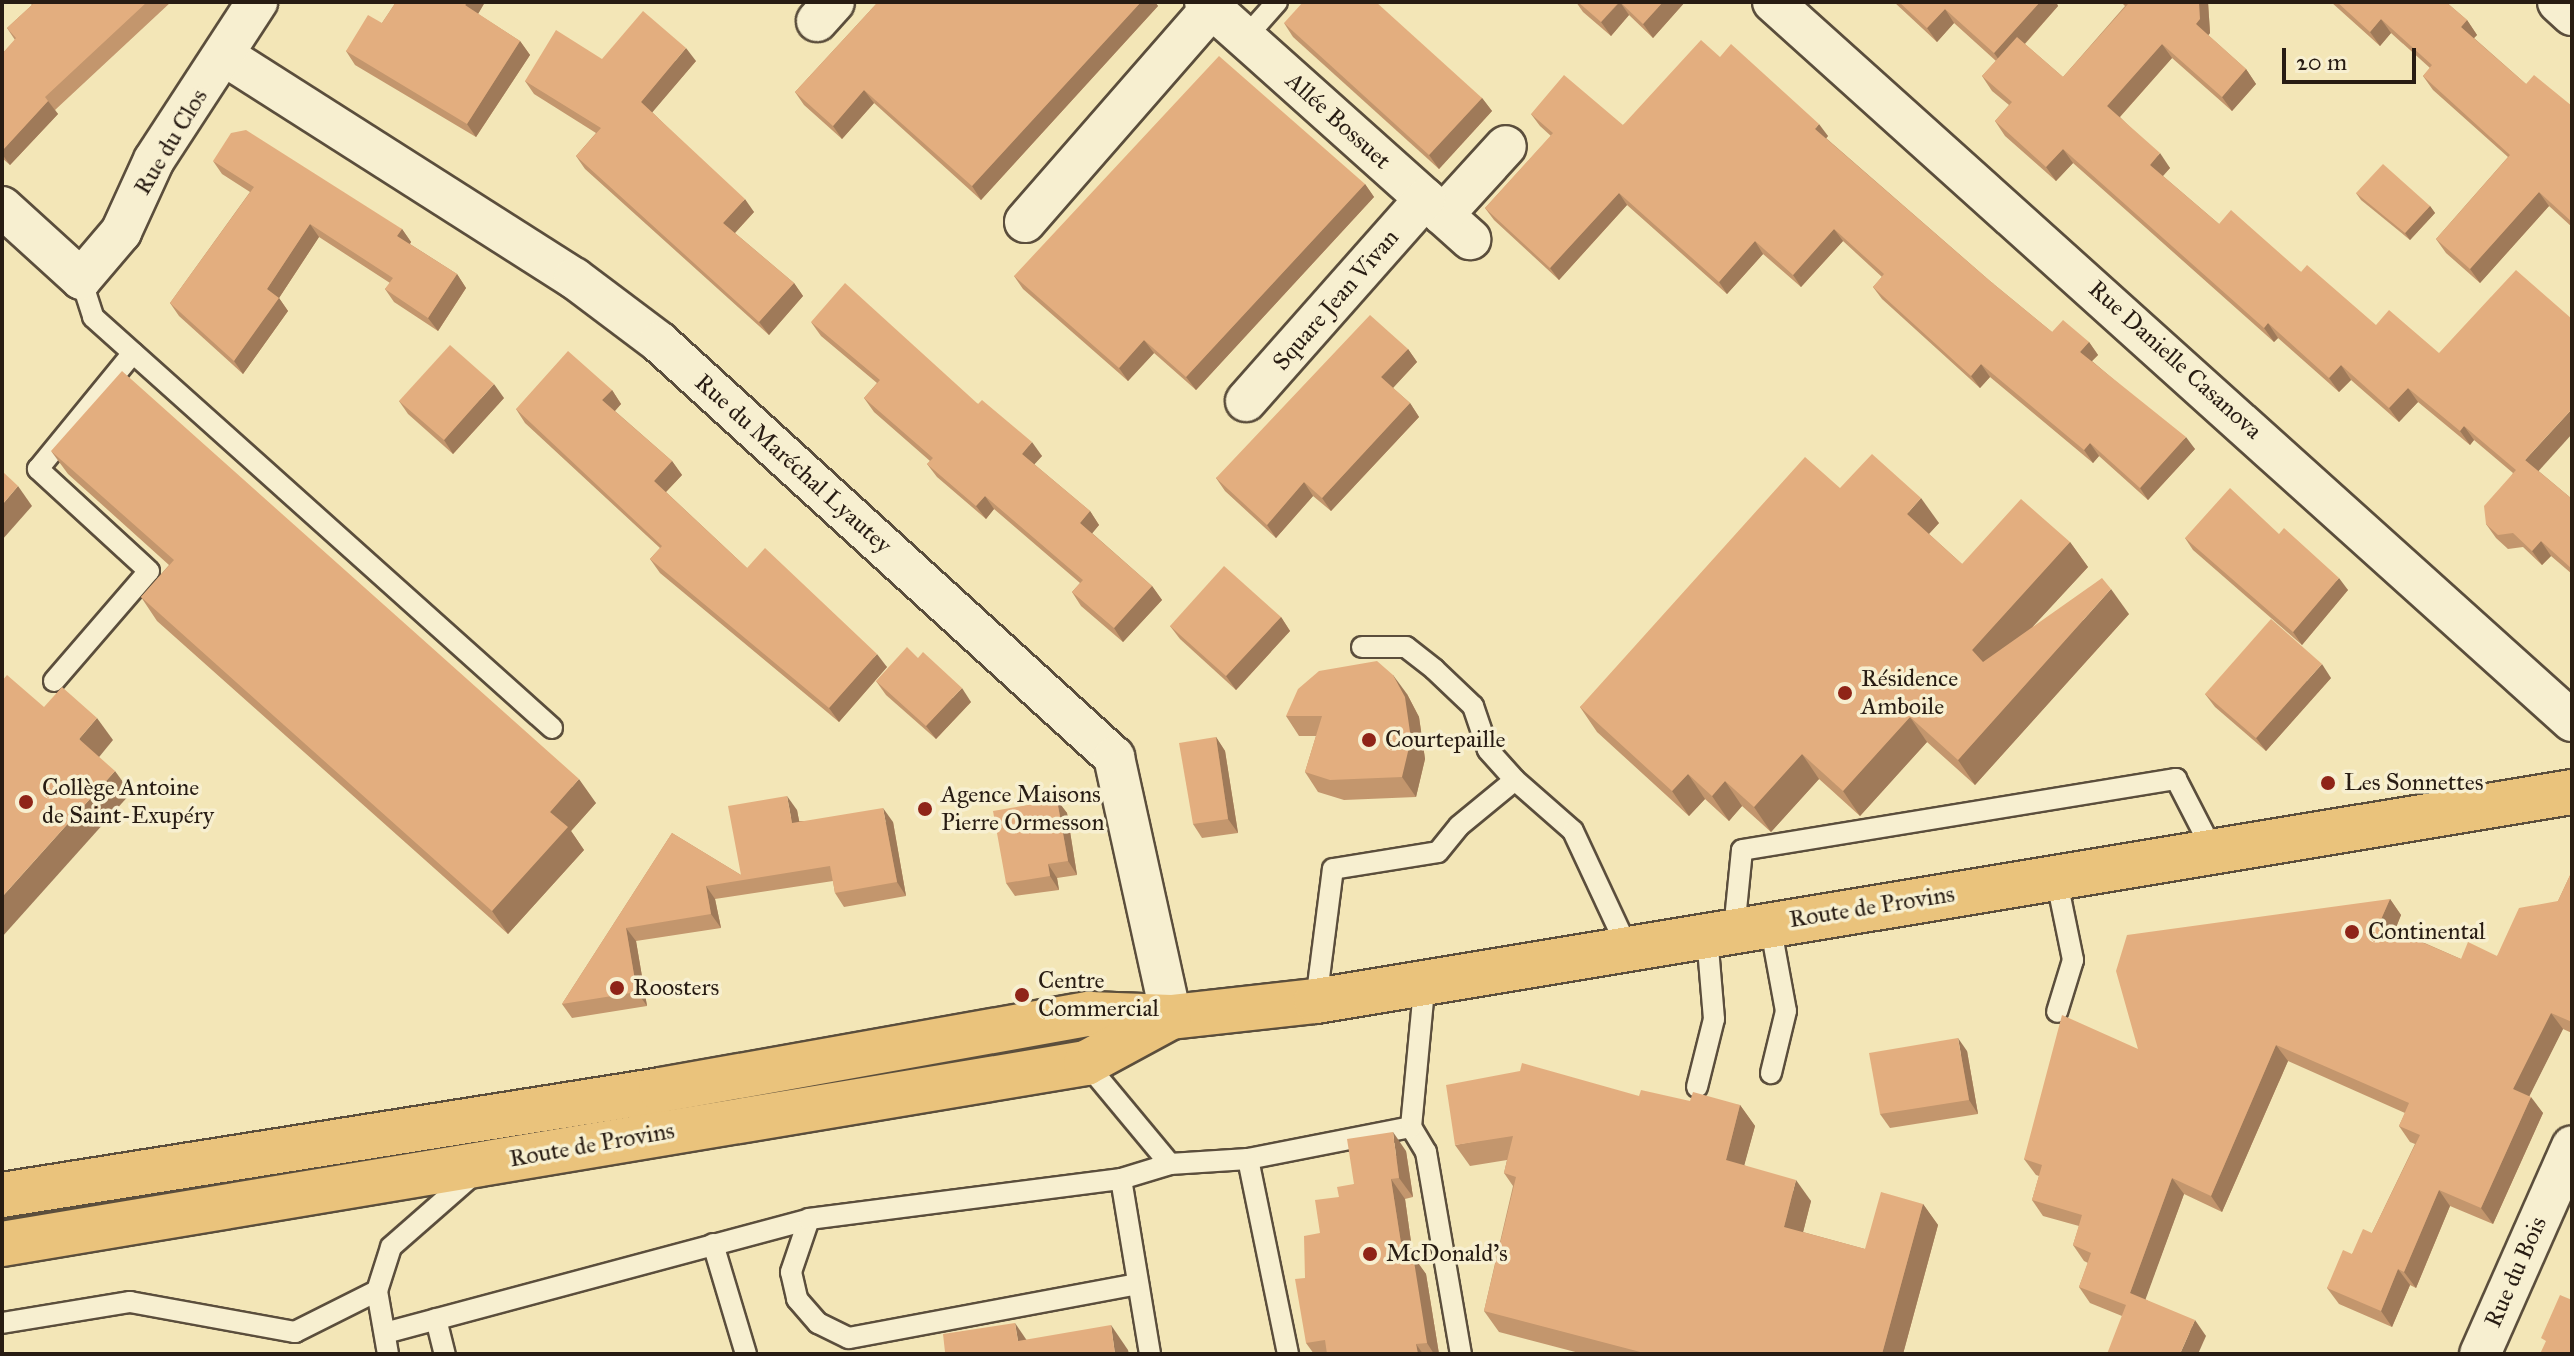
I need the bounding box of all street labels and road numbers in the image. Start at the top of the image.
street label: Allée Bossuet [1280,66,1396,176]
street label: Rue du Clos [128,84,214,200]
street label: Square Jean Vivan [1267,224,1405,376]
street label: Rue Danielle Casanova [2082,275,2268,445]
street label: Rue du Maréchal Lyautey [689,368,897,560]
street label: Route de Provins [1787,880,1957,934]
street label: Route de Provins [507,1116,677,1174]
street label: Rue du Bois [2479,1212,2553,1332]

